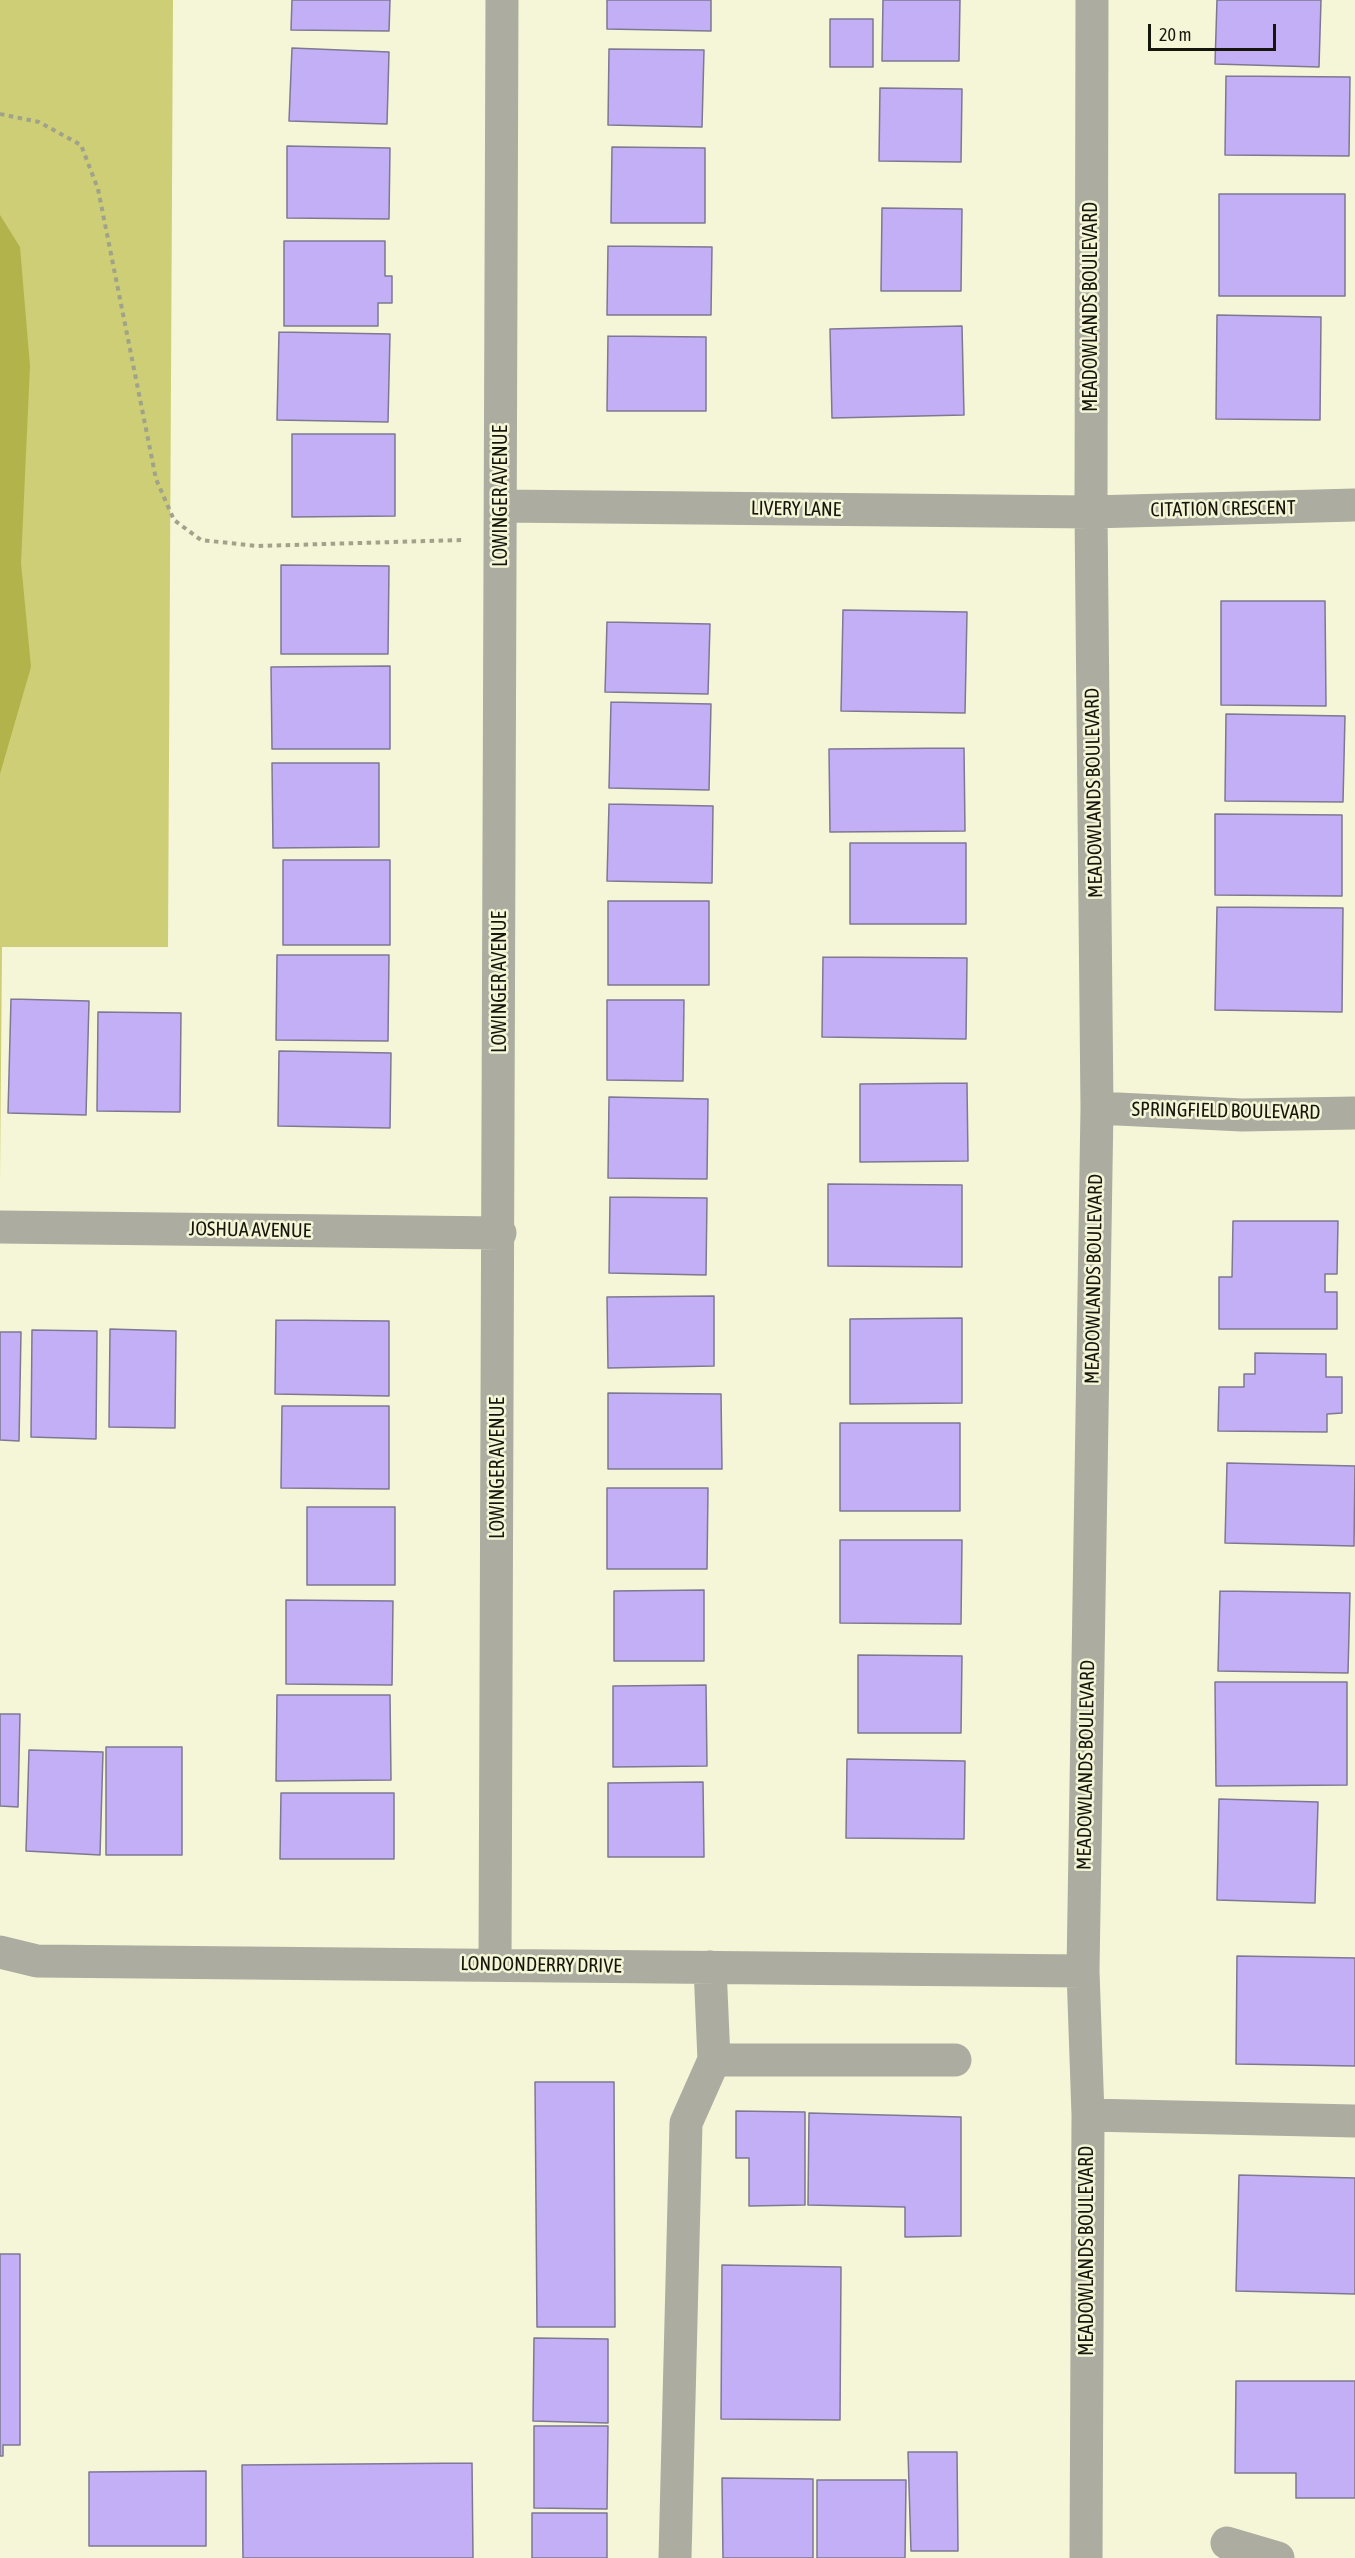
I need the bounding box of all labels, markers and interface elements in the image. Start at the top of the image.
scale bar [1151,12,1278,50]
text: 20 m [1159,24,1191,45]
street label: MEADOWLANDS BOULEVARD [1079,202,1103,412]
street label: LOWINGER AVENUE [489,425,513,567]
street label: LIVERY LANE [751,496,841,522]
street label: CITATION CRESCENT [1150,496,1296,522]
street label: MEADOWLANDS BOULEVARD [1080,688,1108,898]
street label: LOWINGER AVENUE [488,911,512,1053]
street label: SPRINGFIELD BOULEVARD [1131,1097,1321,1125]
street label: MEADOWLANDS BOULEVARD [1080,1174,1108,1384]
street label: JOSHUA AVENUE [189,1217,311,1243]
street label: LOWINGER AVENUE [486,1397,510,1539]
street label: MEADOWLANDS BOULEVARD [1072,1660,1100,1870]
street label: LONDONDERRY DRIVE [460,1952,622,1978]
street label: MEADOWLANDS BOULEVARD [1075,2146,1099,2356]

